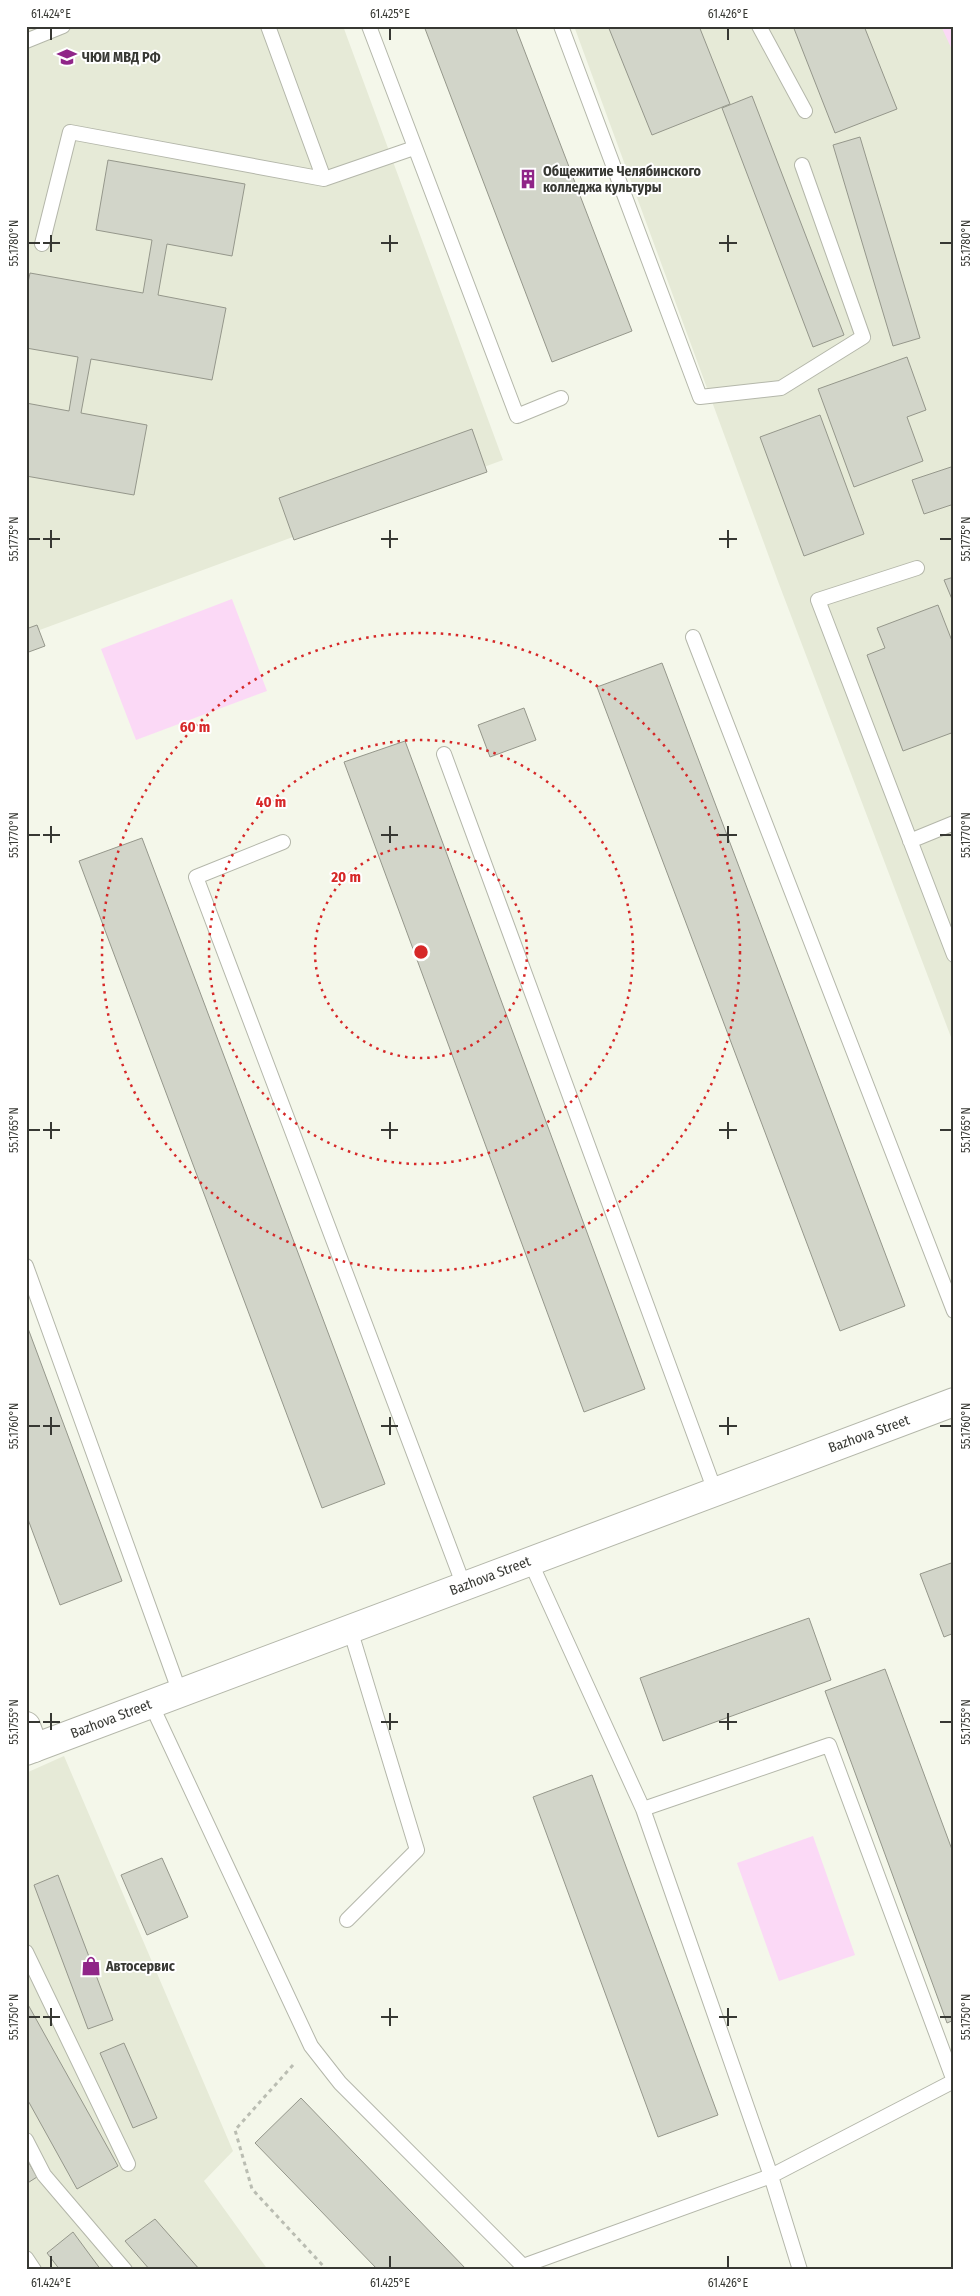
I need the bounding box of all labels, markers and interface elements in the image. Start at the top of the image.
text: 61.424°E [31,7,71,21]
text: 61.425°E [370,7,410,21]
text: 61.426°E [708,7,748,21]
school or university icon: ЧЮИ МВД РФ [56,46,78,68]
place label: ЧЮИ МВД РФ [82,49,161,66]
place label: Общежитие Челябинского колледжа культуры [543,163,702,196]
building icon: Общежитие Челябинского колледжа культуры [517,168,539,190]
text: 55.1780°N [7,220,21,266]
text: 55.1780°N [959,220,973,266]
text: 55.1775°N [7,517,21,561]
text: 55.1775°N [959,517,973,561]
text: 60 m [180,718,210,736]
text: 40 m [256,793,286,811]
text: 55.1770°N [7,812,21,858]
text: 55.1770°N [959,812,973,858]
text: 20 m [330,868,361,886]
centre of rings [412,943,430,961]
text: 55.1765°N [7,1107,21,1153]
text: 55.1765°N [959,1107,973,1153]
text: 55.1760°N [7,1403,21,1449]
text: 55.1760°N [959,1403,973,1449]
street label: Bazhova Street [826,1411,912,1457]
street label: Bazhova Street [447,1553,533,1599]
street label: Bazhova Street [68,1696,154,1742]
text: 55.1755°N [7,1699,21,1745]
text: 55.1755°N [959,1699,973,1745]
shop icon: Автосервис [80,1955,102,1977]
place label: Автосервис [105,1958,176,1975]
text: 55.1750°N [7,1994,21,2040]
text: 55.1750°N [959,1994,973,2040]
text: 61.424°E [31,2276,71,2290]
text: 61.425°E [370,2276,410,2290]
text: 61.426°E [708,2276,748,2290]

